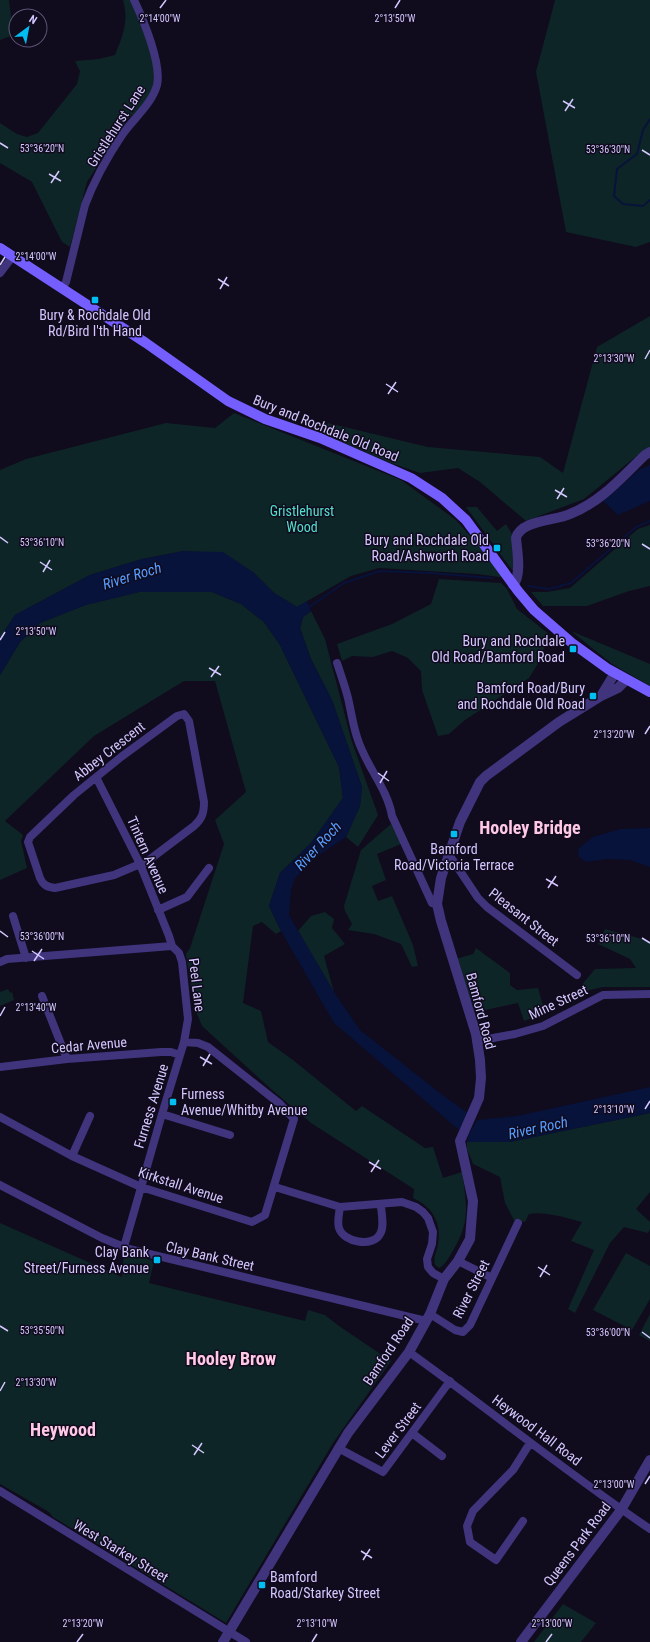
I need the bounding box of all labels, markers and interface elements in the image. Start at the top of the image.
north arrow [8,8,48,48]
text: N [27,13,40,27]
text: 2°14'00"W [140,13,181,24]
text: 2°13'50"W [375,13,416,24]
street label: Gristlehurst Lane [84,82,149,170]
text: 53°36'20"N [20,143,64,154]
text: 53°36'30"N [586,144,630,155]
text: 2°14'00"W [16,251,57,262]
marker: Bury & Rochdale Old Rd/Bird I'th Hand [90,295,100,305]
place label: Bury & Rochdale Old Rd/Bird I'th Hand [39,307,151,339]
text: 2°13'30"W [594,353,635,364]
street label: Bury and Rochdale Old Road [251,391,401,465]
park label: Gristlehurst Wood [270,503,334,535]
place label: Bury and Rochdale Old Road/Ashworth Road [365,532,489,564]
text: 53°36'10"N [20,537,64,548]
text: 53°36'20"N [586,538,630,549]
marker: Bury and Rochdale Old Road/Ashworth Road [492,543,502,553]
water label: River Roch [100,559,164,593]
text: 2°13'50"W [16,626,57,637]
place label: Bury and Rochdale Old Road/Bamford Road [431,633,565,665]
marker: Bury and Rochdale Old Road/Bamford Road [568,644,578,654]
place label: Bamford Road/Bury and Rochdale Old Road [457,680,585,712]
marker: Bamford Road/Bury and Rochdale Old Road [588,691,598,701]
street label: Abbey Crescent [70,718,148,784]
text: 2°13'20"W [594,729,635,740]
street label: Tintern Avenue [124,814,172,896]
district label: Hooley Bridge [479,817,581,838]
water label: River Roch [291,818,345,874]
marker: Bamford Road/Victoria Terrace [449,829,459,839]
place label: Bamford Road/Victoria Terrace [394,841,515,873]
street label: Pleasant Street [486,885,562,949]
text: 53°36'00"N [20,931,64,942]
text: 53°36'10"N [586,933,630,944]
street label: Peel Lane [186,957,208,1013]
street label: Bamford Road [463,971,499,1051]
street label: Mine Street [526,981,590,1023]
text: 2°13'40"W [16,1002,57,1013]
street label: Cedar Avenue [50,1034,128,1056]
street label: Furness Avenue [131,1062,172,1150]
place label: Furness Avenue/Whitby Avenue [181,1086,308,1118]
marker: Furness Avenue/Whitby Avenue [168,1097,178,1107]
text: 2°13'10"W [594,1104,635,1115]
water label: River Roch [506,1113,570,1143]
street label: Kirkstall Avenue [136,1164,226,1206]
street label: Clay Bank Street [164,1238,256,1274]
place label: Clay Bank Street/Furness Avenue [24,1244,150,1276]
marker: Clay Bank Street/Furness Avenue [152,1255,162,1265]
street label: River Street [449,1257,493,1321]
street label: Bamford Road [359,1314,417,1388]
text: 53°35'50"N [20,1325,64,1336]
text: 53°36'00"N [586,1327,630,1338]
district label: Hooley Brow [186,1348,277,1369]
text: 2°13'30"W [16,1377,57,1388]
street label: Heywood Hall Road [489,1391,585,1469]
street label: Lever Street [372,1399,424,1461]
district label: Heywood [30,1419,96,1440]
text: 2°13'00"W [594,1479,635,1490]
street label: Queens Park Road [540,1499,614,1589]
street label: West Starkey Street [71,1516,171,1586]
place label: Bamford Road/Starkey Street [270,1569,380,1601]
marker: Bamford Road/Starkey Street [257,1580,267,1590]
text: 2°13'20"W [63,1618,104,1629]
text: 2°13'10"W [297,1618,338,1629]
text: 2°13'00"W [532,1618,573,1629]

